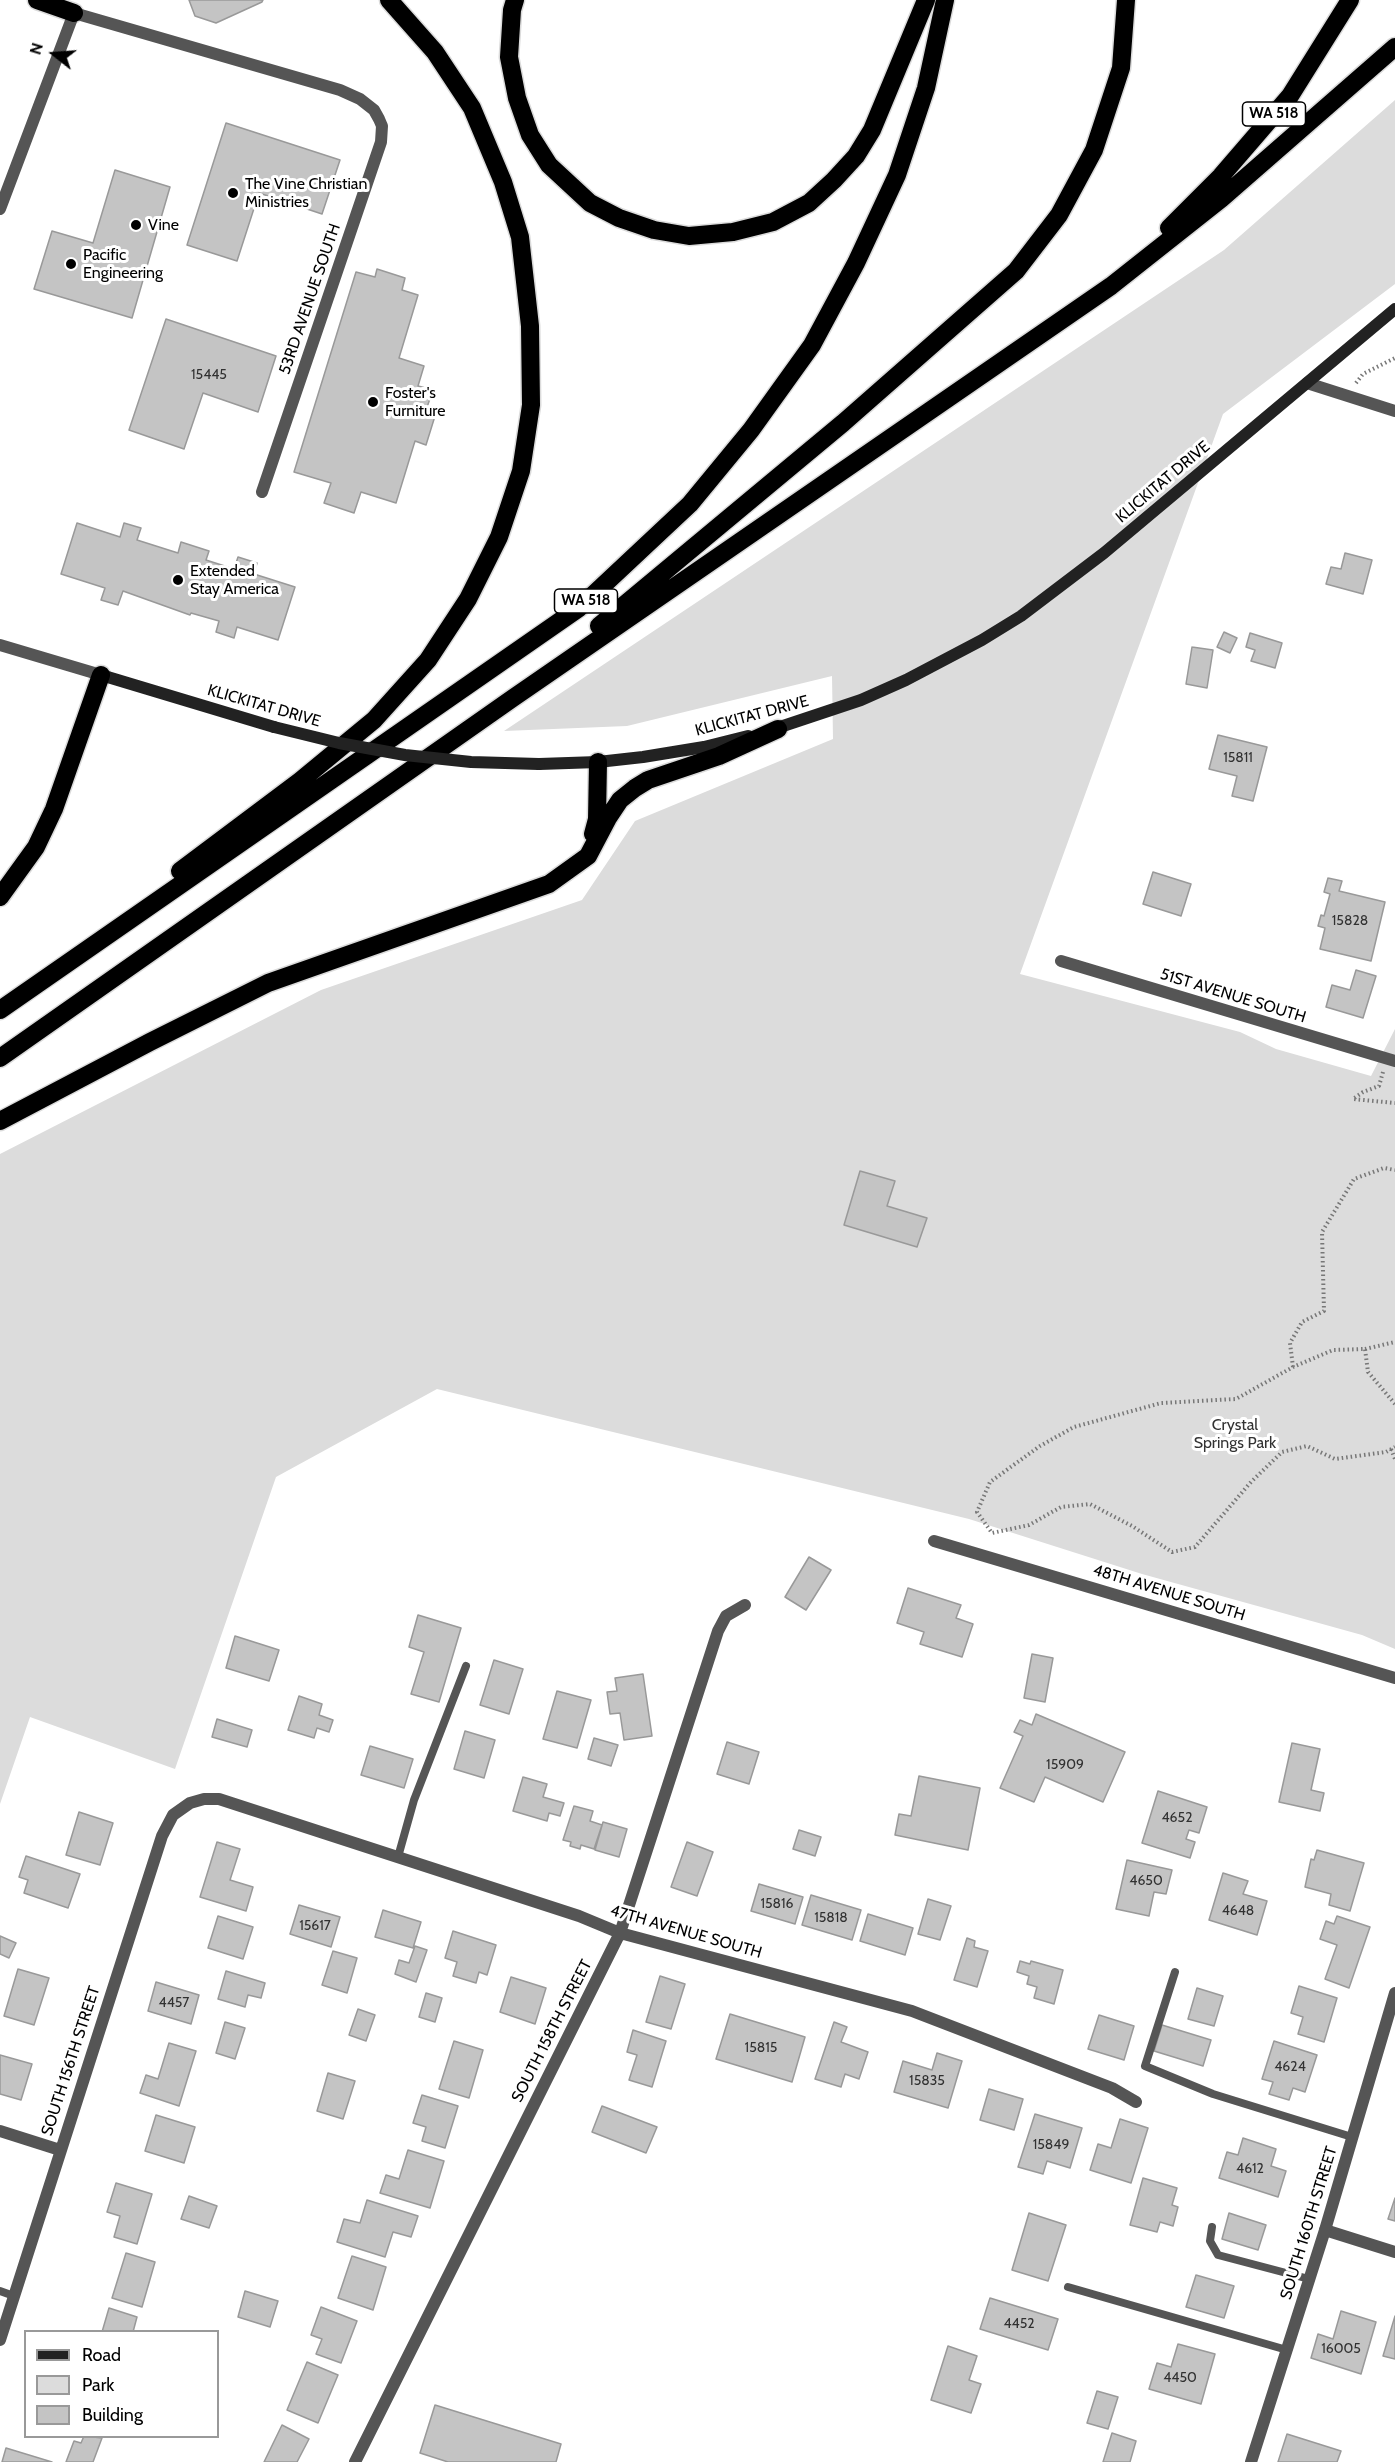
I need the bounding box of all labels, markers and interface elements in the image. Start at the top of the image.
north arrow [24,24,84,84]
text: N [26,40,47,57]
road number: WA 518 [1242,102,1306,126]
place label: The Vine Christian Ministries [245,174,367,212]
marker: The Vine Christian Ministries [226,186,240,200]
place label: Vine [148,215,179,235]
marker: Vine [129,218,143,232]
street label: 53RD AVENUE SOUTH [275,221,345,377]
place label: Pacific Engineering [83,245,163,283]
marker: Pacific Engineering [64,257,78,271]
house number: 15445 [191,367,227,383]
place label: Foster's Furniture [385,383,445,421]
marker: Foster's Furniture [366,395,380,409]
street label: KLICKITAT DRIVE [1112,437,1214,527]
place label: Extended Stay America [190,561,279,599]
marker: Extended Stay America [171,573,185,587]
road number: WA 518 [554,589,618,613]
street label: KLICKITAT DRIVE [205,681,323,731]
street label: KLICKITAT DRIVE [693,692,811,740]
house number: 15811 [1223,750,1253,766]
house number: 15828 [1332,913,1368,929]
street label: 51ST AVENUE SOUTH [1158,965,1308,1027]
park label: Crystal Springs Park [1194,1415,1276,1453]
street label: 48TH AVENUE SOUTH [1090,1561,1248,1625]
house number: 15909 [1046,1757,1084,1773]
house number: 4652 [1162,1810,1192,1826]
house number: 4650 [1129,1873,1163,1889]
house number: 15816 [760,1896,794,1912]
street label: 47TH AVENUE SOUTH [608,1901,764,1963]
house number: 4648 [1222,1903,1254,1919]
house number: 15818 [814,1910,848,1926]
house number: 15617 [299,1918,331,1934]
street label: SOUTH 158TH STREET [508,1957,596,2105]
street label: SOUTH 156TH STREET [38,1984,104,2138]
house number: 4457 [159,1995,189,2011]
house number: 15815 [745,2040,777,2056]
house number: 4624 [1274,2059,1306,2075]
house number: 15835 [909,2073,945,2089]
house number: 15849 [1033,2137,1069,2153]
street label: SOUTH 160TH STREET [1277,2144,1341,2302]
house number: 4612 [1236,2161,1264,2177]
house number: 4452 [1003,2316,1035,2332]
legend [24,2330,219,2438]
house number: 16005 [1321,2341,1361,2357]
text: Road [82,2344,121,2366]
house number: 4450 [1163,2370,1197,2386]
text: Park [82,2374,114,2396]
text: Building [82,2404,143,2426]

